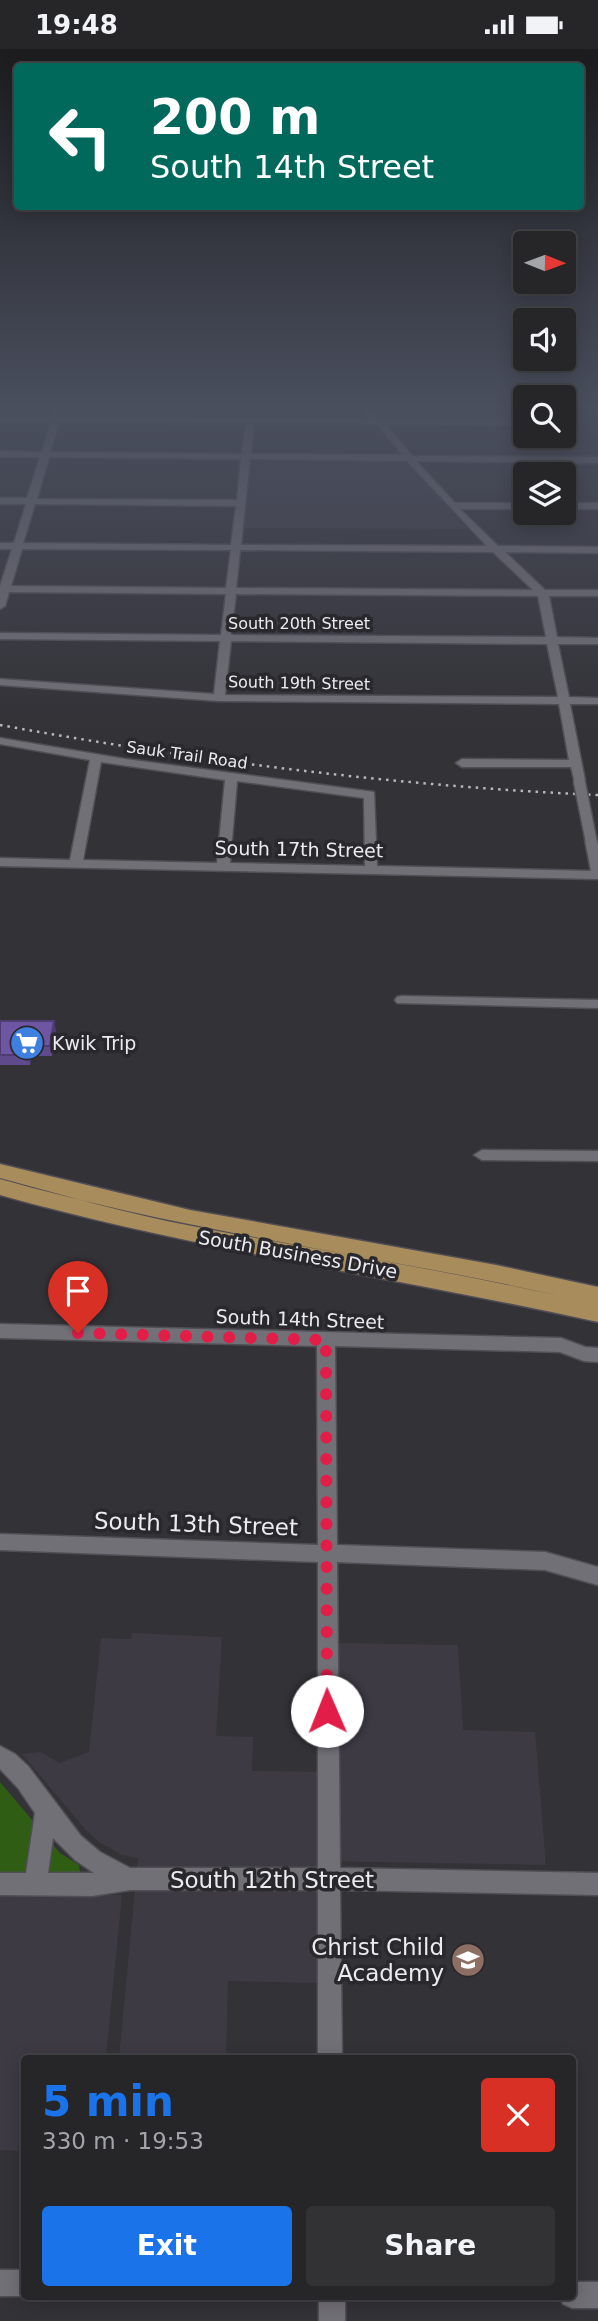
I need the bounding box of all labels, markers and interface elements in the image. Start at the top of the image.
text: 19:48 [35,10,118,40]
text: 200 m [150,89,320,146]
icon: left [35,91,126,182]
text: South 14th Street [150,148,434,186]
north arrow [513,231,576,294]
map controls [513,231,576,525]
button: sound [513,308,576,371]
button: search [513,385,576,448]
button: layers [513,462,576,525]
street label: South 20th Street [228,614,370,633]
street label: South 19th Street [228,672,370,694]
street label: Sauk Trail Road [125,737,249,773]
street label: South 17th Street [214,837,384,861]
supermarket icon: Kwik Trip [8,1024,46,1062]
place label: Kwik Trip [52,1032,136,1054]
street label: South Business Drive [197,1226,399,1282]
pin [48,1261,108,1333]
icon: arrive [59,1272,97,1310]
street label: South 14th Street [215,1305,385,1333]
street label: South 13th Street [93,1507,299,1541]
position arrow [290,1674,364,1748]
street label: South 12th Street [170,1867,374,1893]
place label: Christ Child Academy [311,1934,444,1986]
school or university icon: Christ Child Academy [449,1941,487,1979]
text: 5 min [42,2077,174,2126]
button: close [481,2078,555,2152]
text: 330 m · 19:53 [42,2128,204,2154]
button: Exit [42,2206,292,2286]
button: Share [306,2206,555,2286]

